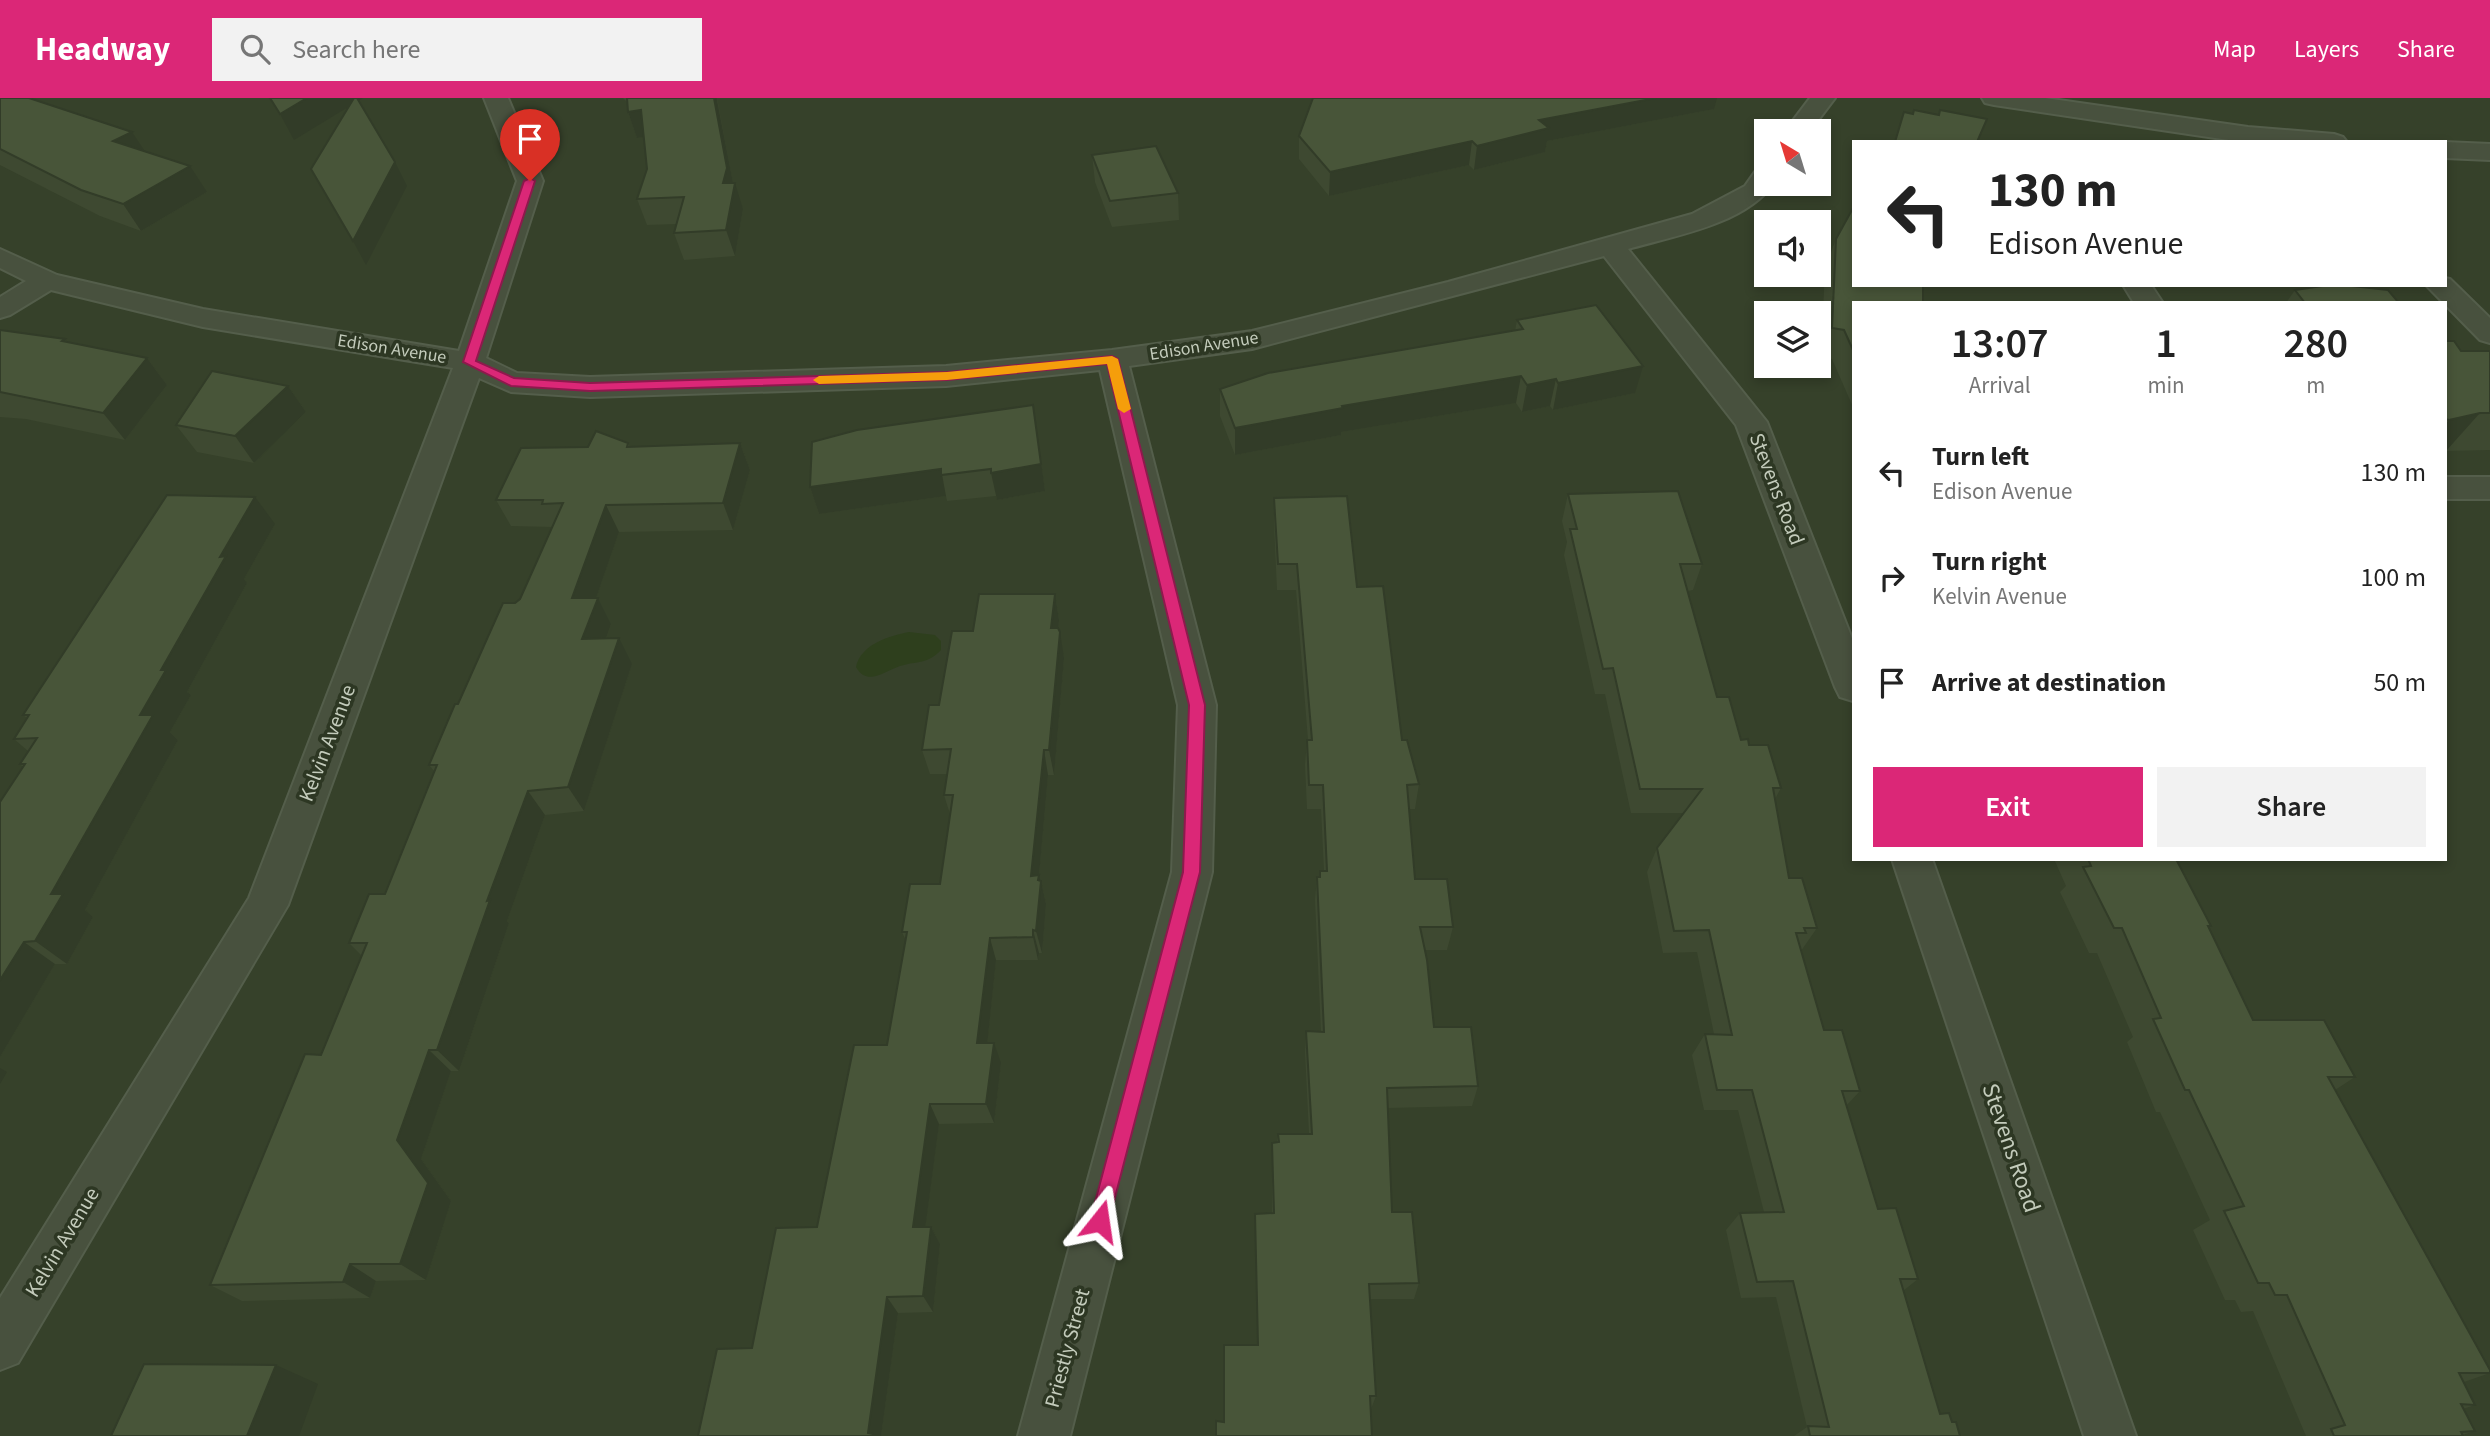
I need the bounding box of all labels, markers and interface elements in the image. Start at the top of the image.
search box [212,18,702,81]
text: Headway [35,26,170,73]
icon: search [236,30,274,68]
text: Search here [292,31,420,68]
text: Map [2213,32,2256,67]
text: Layers [2294,32,2359,67]
text: Share [2397,32,2455,67]
pin [500,109,560,181]
north arrow [1754,119,1830,196]
map controls [1754,119,1831,378]
icon: arrive [511,120,549,158]
text: 130 m [1988,156,2117,226]
icon: left [1873,168,1964,259]
button: sound [1754,210,1831,287]
text: Edison Avenue [1988,221,2183,267]
button: layers [1754,301,1831,378]
text: 13:07 [1951,314,2049,374]
text: 1 [2155,314,2177,374]
text: 280 [2284,314,2348,374]
street label: Edison Avenue [1148,325,1260,367]
street label: Edison Avenue [336,328,448,370]
text: Arrival [1969,369,2031,402]
text: min [2147,369,2185,402]
text: m [2306,369,2325,402]
street label: Stevens Road [1742,429,1812,549]
text: Turn left [1932,438,2029,475]
icon: left [1873,454,1911,492]
text: 130 m [2360,454,2426,491]
text: Edison Avenue [1932,475,2072,508]
text: Turn right [1932,543,2047,580]
icon: right [1873,559,1911,597]
text: 100 m [2360,559,2426,596]
text: Kelvin Avenue [1932,580,2067,613]
icon: arrive [1873,664,1911,702]
text: Arrive at destination [1932,664,2166,701]
text: 50 m [2373,664,2426,701]
street label: Kelvin Avenue [291,680,363,806]
button: Exit [1873,767,2143,847]
button: Share [2157,767,2426,847]
street label: Stevens Road [1973,1079,2049,1217]
street label: Kelvin Avenue [17,1181,107,1303]
position arrow [1063,1184,1137,1258]
street label: Priestly Street [1037,1285,1097,1411]

